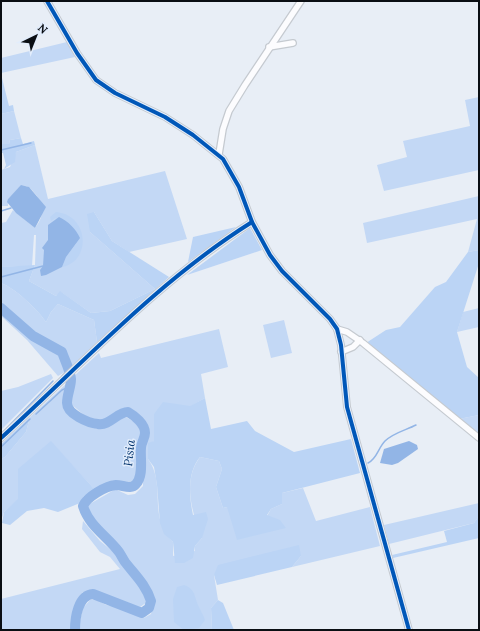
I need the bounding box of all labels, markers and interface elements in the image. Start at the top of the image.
north arrow [16,16,56,56]
text: N [35,21,51,37]
water label: Pisia [120,439,138,467]

